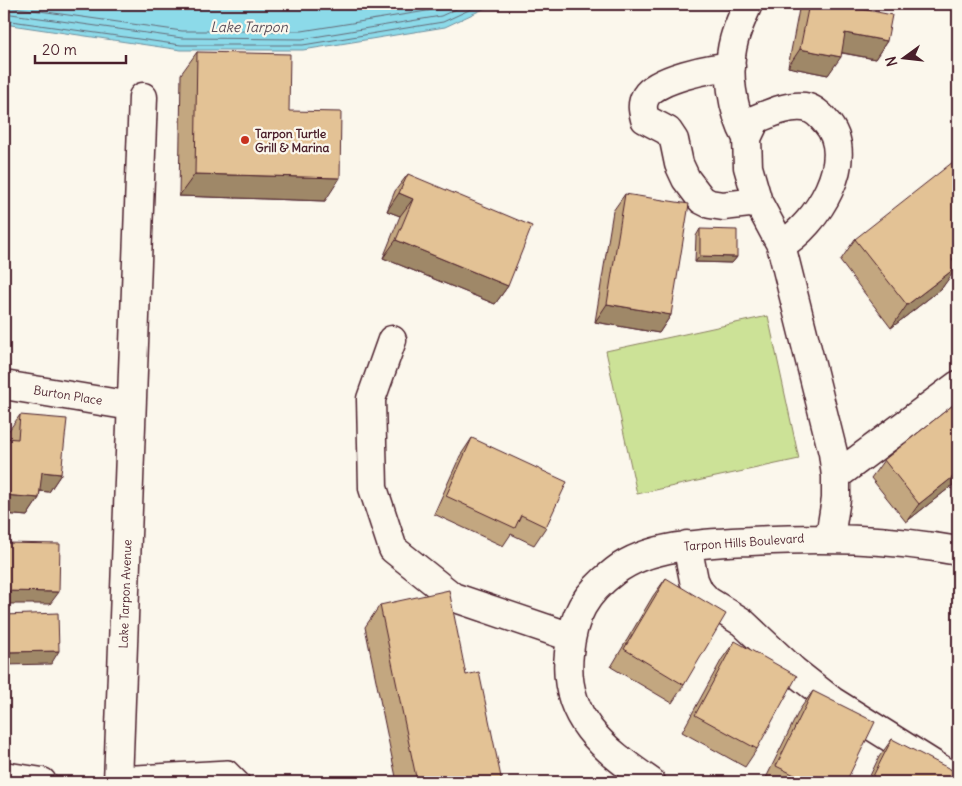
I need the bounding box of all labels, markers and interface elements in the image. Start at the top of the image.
water label: Lake Tarpon [210,18,289,36]
scale bar [35,32,126,64]
north arrow [880,32,930,82]
text: 20 m [42,40,77,59]
text: N [881,54,901,68]
place label: Tarpon Turtle Grill & Marina [255,126,330,155]
marker: Tarpon Turtle Grill & Marina [239,134,251,146]
street label: Burton Place [33,382,103,408]
street label: Tarpon Hills Boulevard [683,530,805,554]
street label: Lake Tarpon Avenue [116,539,134,649]

